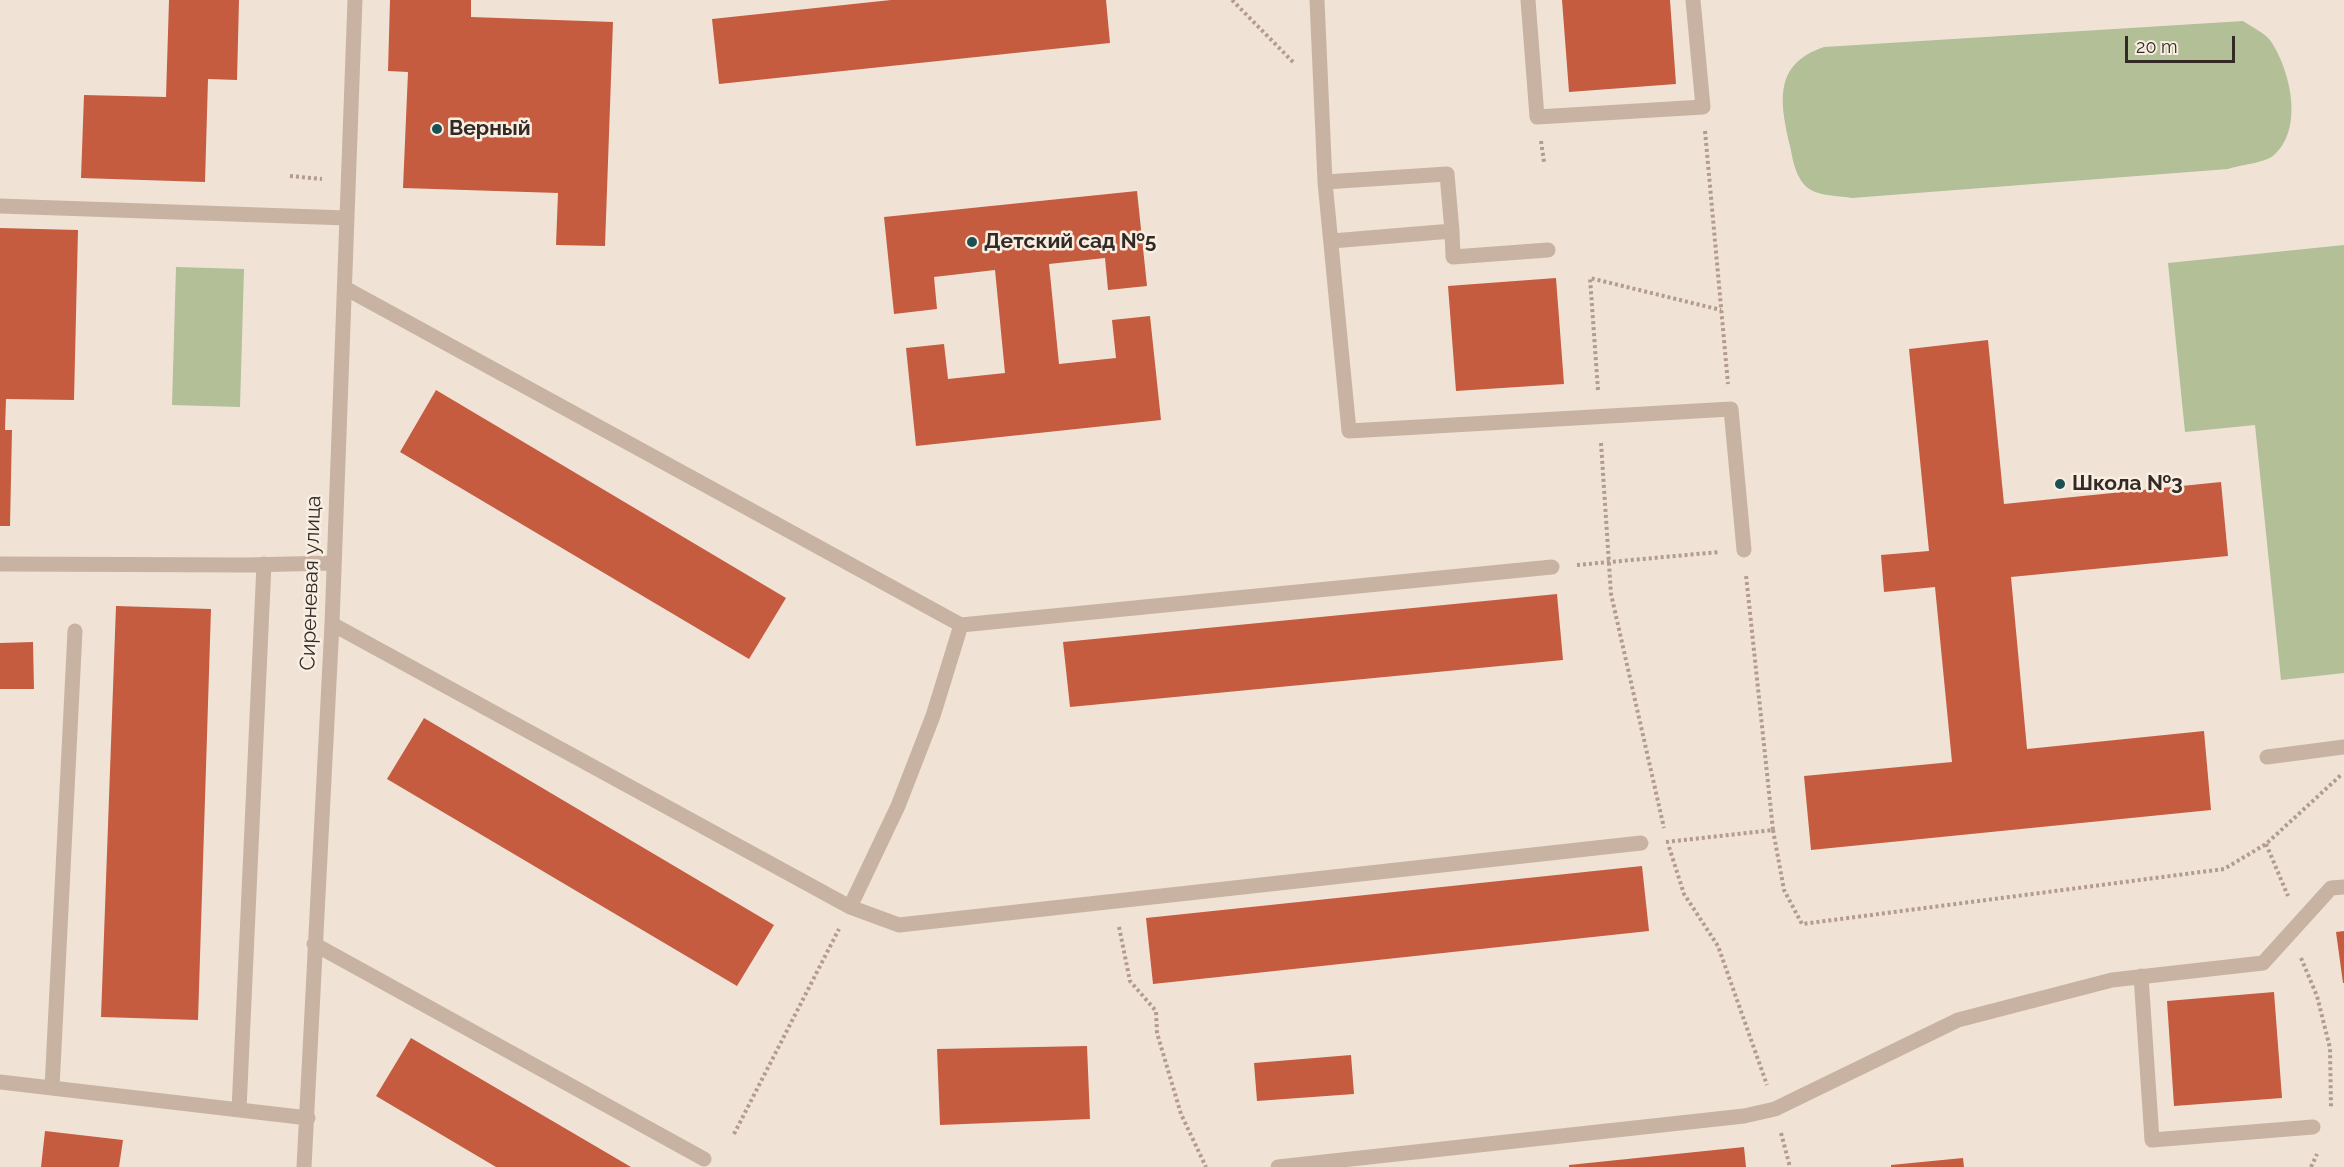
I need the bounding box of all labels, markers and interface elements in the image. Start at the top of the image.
scale bar [2128,24,2238,62]
text: 20 m [2136,36,2178,57]
place label: Верный [449,116,531,142]
marker: Верный [430,122,444,136]
place label: Детский сад №5 [984,229,1156,255]
marker: Детский сад №5 [965,235,979,249]
place label: Школа №3 [2072,471,2183,497]
marker: Школа №3 [2053,477,2067,491]
street label: Сиреневая улица [295,495,327,671]

